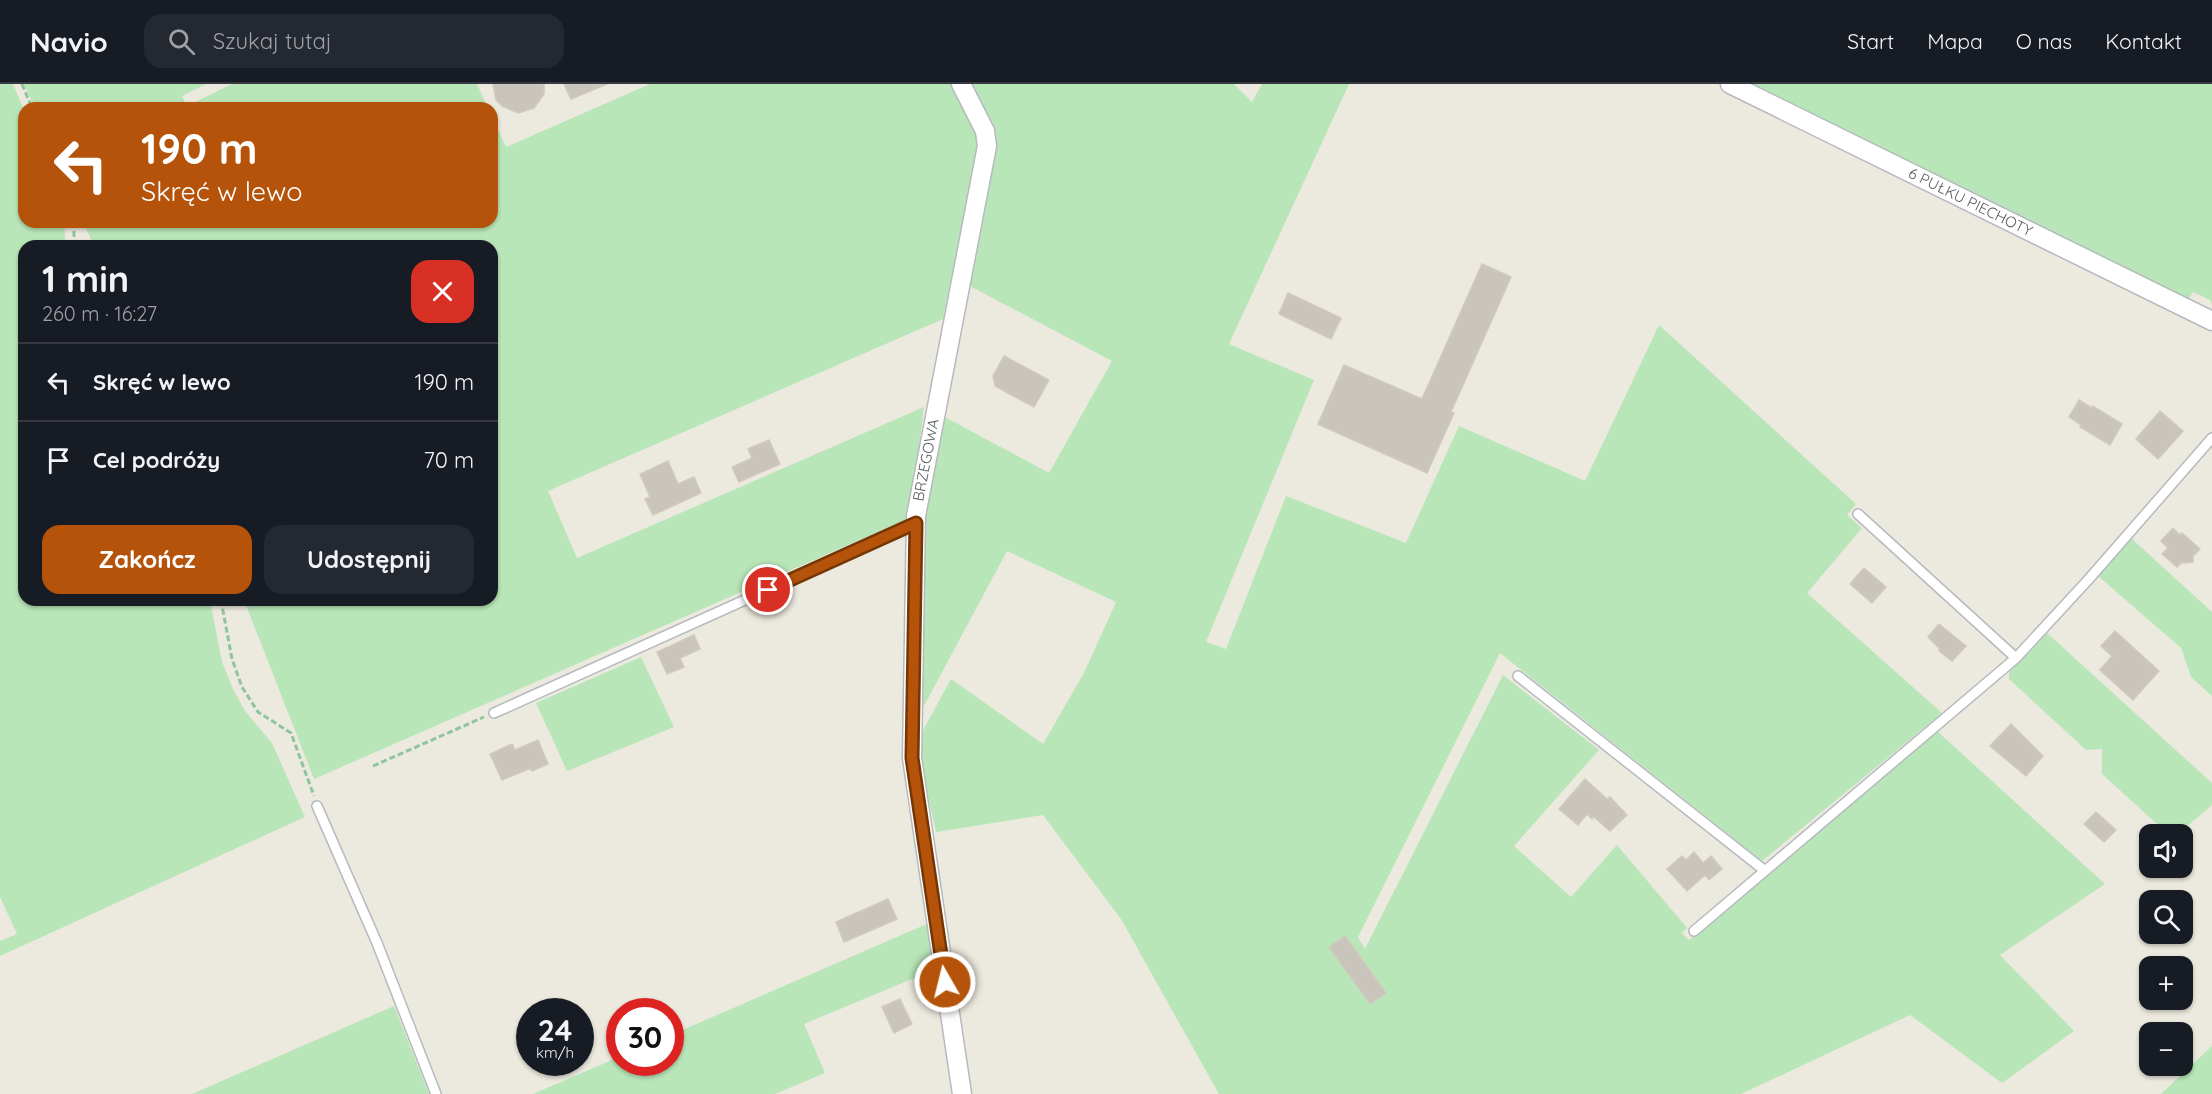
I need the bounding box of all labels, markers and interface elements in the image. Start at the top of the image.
search box [144,14,564,68]
text: Navio [30,24,108,59]
icon: search [165,25,198,58]
text: Szukaj tutaj [213,27,332,55]
text: Start [1847,28,1894,54]
text: Mapa [1927,28,1983,54]
text: O nas [2016,28,2072,54]
text: Kontakt [2105,28,2182,54]
text: 190 m [141,122,257,175]
icon: left [42,126,120,204]
street label: 6 PUŁKU PIECHOTY [1906,163,2036,241]
text: Skręć w lewo [141,174,303,208]
text: 1 min [42,256,129,301]
button: close [411,260,474,323]
text: 260 m · 16:27 [42,301,157,326]
icon: left [42,366,75,399]
text: Skręć w lewo [93,368,231,396]
text: 190 m [414,368,474,396]
street label: BRZEGOWA [908,417,943,503]
icon: arrive [42,444,75,477]
text: Cel podróży [93,446,220,474]
text: 70 m [424,446,474,474]
button: Zakończ [42,525,252,594]
button: Udostępnij [264,525,474,594]
pin [742,564,793,615]
icon: arrive [751,573,784,606]
map controls [2139,824,2193,1076]
button: sound [2139,824,2193,878]
button: search [2139,890,2193,944]
position arrow [913,950,977,1014]
button: + [2139,956,2193,1010]
speed limit sign: 30 [606,998,684,1076]
text: 24 [538,1011,572,1049]
button: − [2139,1022,2193,1076]
text: km/h [536,1043,574,1062]

